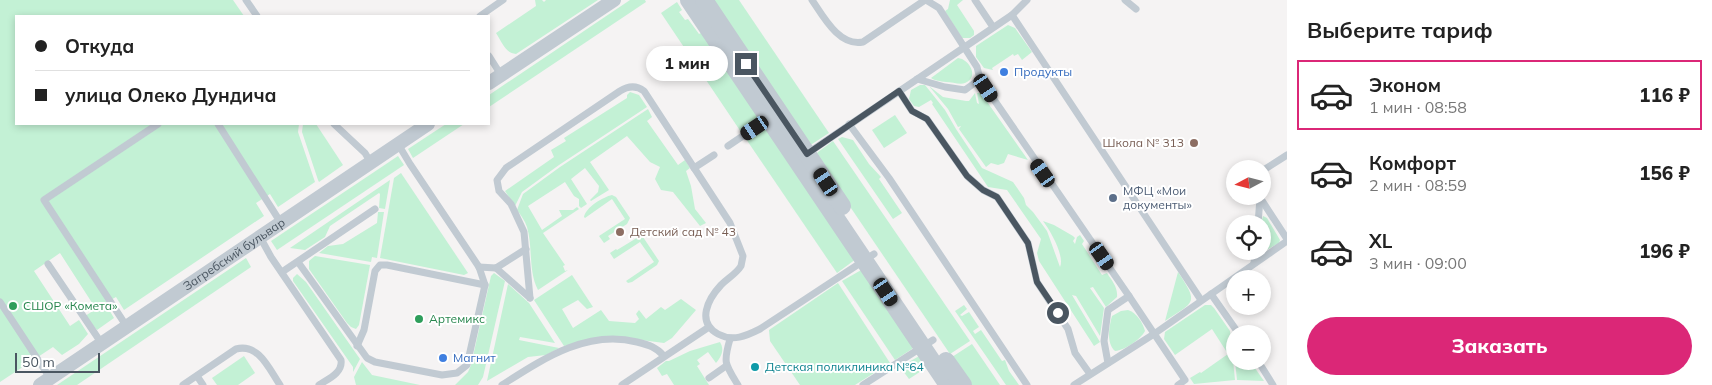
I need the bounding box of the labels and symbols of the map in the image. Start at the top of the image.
callout: 1 мин [646,46,728,82]
route end [735,53,757,75]
place label: Продукты [1014,64,1072,79]
marker: Продукты [998,66,1010,78]
car [971,71,1000,105]
car [738,113,771,143]
place label: Школа № 313 [1102,135,1184,150]
marker: Школа № 313 [1188,137,1200,149]
car [1028,156,1057,190]
north arrow [1226,160,1271,205]
car [811,165,840,199]
place label: МФЦ «Мои документы» [1123,183,1193,212]
marker: МФЦ «Мои документы» [1107,192,1119,204]
street label: Загребский бульвар [180,214,288,294]
place label: Детский сад № 43 [630,224,736,239]
marker: Детский сад № 43 [614,226,626,238]
car [1087,239,1116,273]
car [871,275,900,309]
place label: СШОР «Комета» [23,298,118,313]
marker: СШОР «Комета» [7,300,19,312]
route start [1047,302,1069,324]
place label: Артемикс [429,311,485,326]
marker: Артемикс [413,313,425,325]
scale bar [15,350,100,373]
place label: Магнит [453,350,496,365]
marker: Магнит [437,352,449,364]
place label: Детская поликлиника №64 [765,359,924,374]
marker: Детская поликлиника №64 [749,361,761,373]

